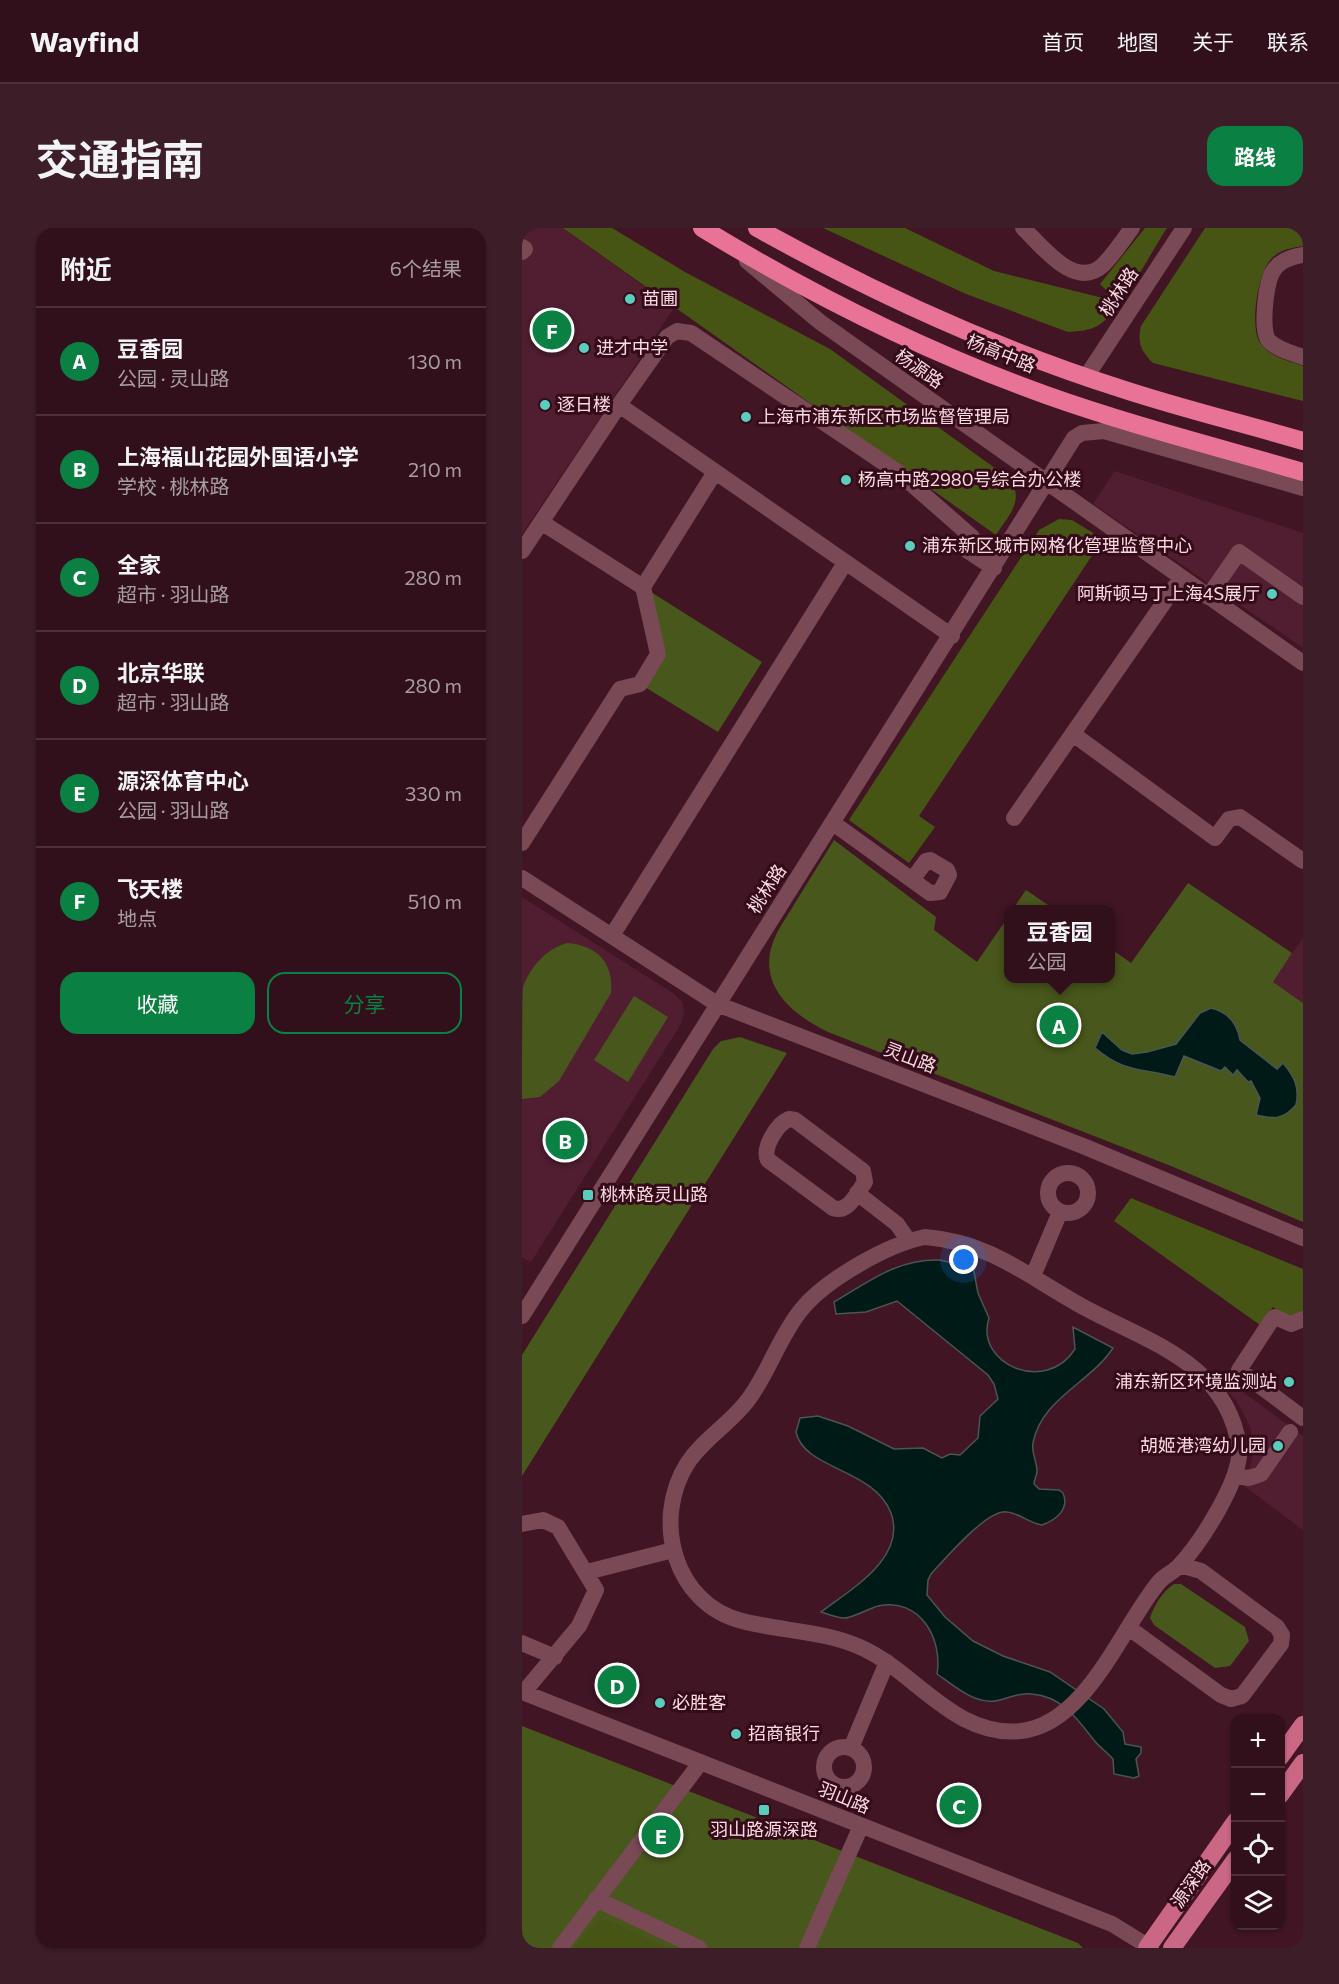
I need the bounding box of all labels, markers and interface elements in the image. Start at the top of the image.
text: Wayfind [30,24,139,58]
text: 首页 [1042,29,1084,54]
text: 地图 [1117,29,1159,54]
text: 关于 [1192,29,1234,54]
text: 联系 [1267,29,1309,54]
button: 路线 [1207,126,1303,186]
text: 交通指南 [36,132,204,184]
text: 附近 [60,253,112,284]
text: 6个结果 [390,256,462,280]
street label: 桃林路 [1094,263,1142,320]
place label: 苗圃 [642,287,678,309]
marker: 苗圃 [623,292,637,306]
pin: F [532,308,572,352]
street label: 杨高中路 [964,329,1039,377]
text: 豆香园 [117,335,183,362]
place label: 进才中学 [596,336,668,358]
marker: 进才中学 [577,341,591,355]
street label: 杨源路 [891,344,948,393]
text: A [72,349,87,373]
text: 130 m [408,349,462,373]
text: 公园 · 灵山路 [117,366,229,390]
place label: 逐日楼 [557,393,611,415]
marker: 逐日楼 [538,398,552,412]
place label: 上海市浦东新区市场监督管理局 [758,405,1010,427]
marker: 上海市浦东新区市场监督管理局 [739,410,753,424]
text: 上海福山花园外国语小学 [117,443,359,470]
text: B [73,457,86,481]
text: 210 m [408,457,462,481]
place label: 杨高中路2980号综合办公楼 [858,468,1082,490]
marker: 杨高中路2980号综合办公楼 [839,473,853,487]
text: 学校 · 桃林路 [117,474,229,498]
place label: 浦东新区城市网格化管理监督中心 [922,534,1192,556]
marker: 浦东新区城市网格化管理监督中心 [903,539,917,553]
text: 全家 [117,551,161,578]
text: C [73,565,86,589]
text: 280 m [404,565,462,589]
text: 超市 · 羽山路 [117,582,229,606]
place label: 阿斯顿马丁上海4S展厅 [1077,582,1260,604]
marker: 阿斯顿马丁上海4S展厅 [1265,587,1279,601]
text: 北京华联 [117,659,205,686]
text: D [72,673,87,697]
text: 280 m [404,673,462,697]
text: 超市 · 羽山路 [117,690,229,714]
text: 源深体育中心 [117,767,249,794]
text: E [74,781,85,805]
text: 330 m [405,781,462,805]
text: 公园 · 羽山路 [117,798,229,822]
street label: 桃林路 [742,860,790,917]
text: 飞天楼 [117,875,183,902]
text: F [74,889,85,913]
text: 510 m [408,889,462,913]
popup [1004,905,1115,983]
text: 地点 [117,906,157,930]
text: 豆香园 [1026,918,1093,945]
text: 公园 [1026,949,1066,973]
button: 收藏 [60,972,255,1034]
button: 分享 [267,972,462,1034]
pin: A [1040,1002,1078,1048]
street label: 灵山路 [881,1037,940,1077]
pin: B [546,1118,585,1162]
place label: 桃林路灵山路 [600,1183,708,1205]
marker: 桃林路灵山路 [581,1188,595,1202]
your location [949,1245,978,1274]
place label: 浦东新区环境监测站 [1115,1370,1277,1392]
marker: 浦东新区环境监测站 [1282,1375,1296,1389]
place label: 胡姬港湾幼儿园 [1140,1434,1266,1456]
marker: 胡姬港湾幼儿园 [1271,1439,1285,1453]
pin: D [598,1662,637,1708]
place label: 必胜客 [672,1691,726,1713]
marker: 必胜客 [653,1696,667,1710]
map controls [1231,1714,1285,1930]
button: + [1231,1714,1285,1768]
place label: 招商银行 [748,1722,820,1744]
marker: 招商银行 [729,1727,743,1741]
button: − [1231,1768,1285,1822]
street label: 羽山路 [815,1777,874,1817]
pin: C [940,1782,978,1828]
marker: 羽山路源深路 [757,1803,771,1817]
pin: E [642,1812,680,1858]
place label: 羽山路源深路 [710,1818,818,1840]
button: locate [1231,1822,1285,1876]
street label: 源深路 [1166,1855,1215,1912]
button: layers [1231,1876,1285,1930]

